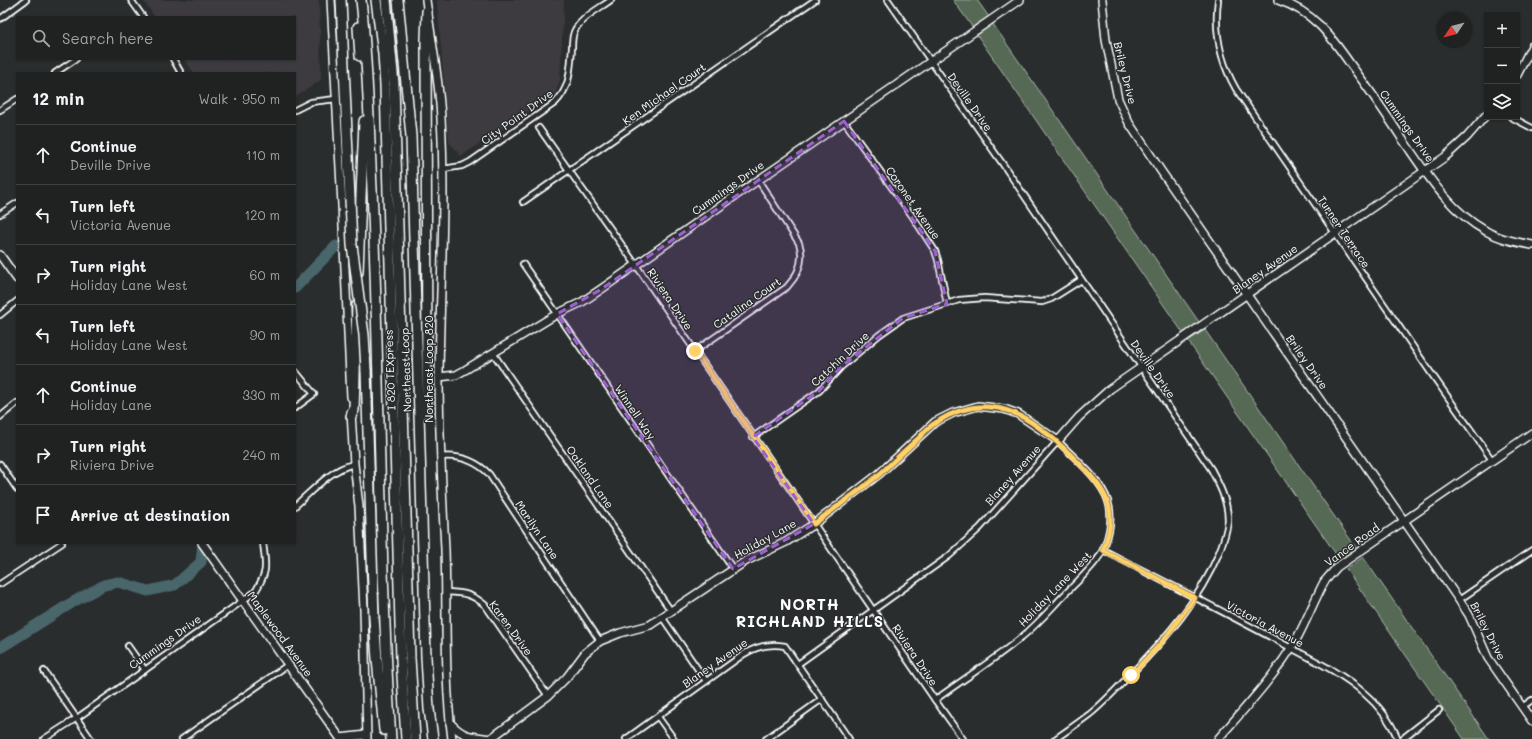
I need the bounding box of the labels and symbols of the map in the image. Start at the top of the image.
north arrow [1436,12,1472,48]
street label: Briley Drive [1111,40,1141,106]
street label: Ken Michael Court [619,59,709,128]
street label: Deville Drive [945,69,996,134]
street label: City Point Drive [478,85,556,148]
street label: Cummings Drive [1377,87,1438,165]
street label: Cummings Drive [689,157,767,218]
street label: Coronet Avenue [883,163,944,242]
street label: Turner Terrace [1315,193,1374,271]
street label: Blaney Avenue [1229,240,1301,297]
street label: Riviera Drive [644,265,697,333]
street label: Catalina Court [710,273,784,332]
street label: Northeast Loop 820 [421,315,436,423]
street label: Northeast Loop [397,327,414,412]
street label: Catchin Drive [807,328,872,389]
street label: I 820 TEXpress [381,329,398,411]
street label: Briley Drive [1283,331,1332,392]
street label: Deville Drive [1128,336,1179,401]
route end [686,342,704,360]
street label: Winnell Way [611,381,659,442]
street label: Blaney Avenue [981,441,1044,508]
street label: Oakland Lane [563,442,618,511]
street label: Marilyn Lane [512,497,563,562]
street label: Holiday Lane [731,515,799,562]
street label: Vance Road [1321,520,1382,570]
street label: Holiday Lane West [1015,548,1095,630]
street label: Maplewood Avenue [244,588,317,680]
district label: NORTH RICHLAND HILLS [736,594,884,631]
street label: Karen Drive [486,597,537,658]
street label: Victoria Avenue [1224,597,1307,650]
street label: Briley Drive [1467,599,1510,663]
street label: Cummings Drive [126,611,204,672]
street label: Riviera Drive [889,621,942,689]
street label: Blaney Avenue [679,634,751,691]
route start [1122,666,1140,684]

